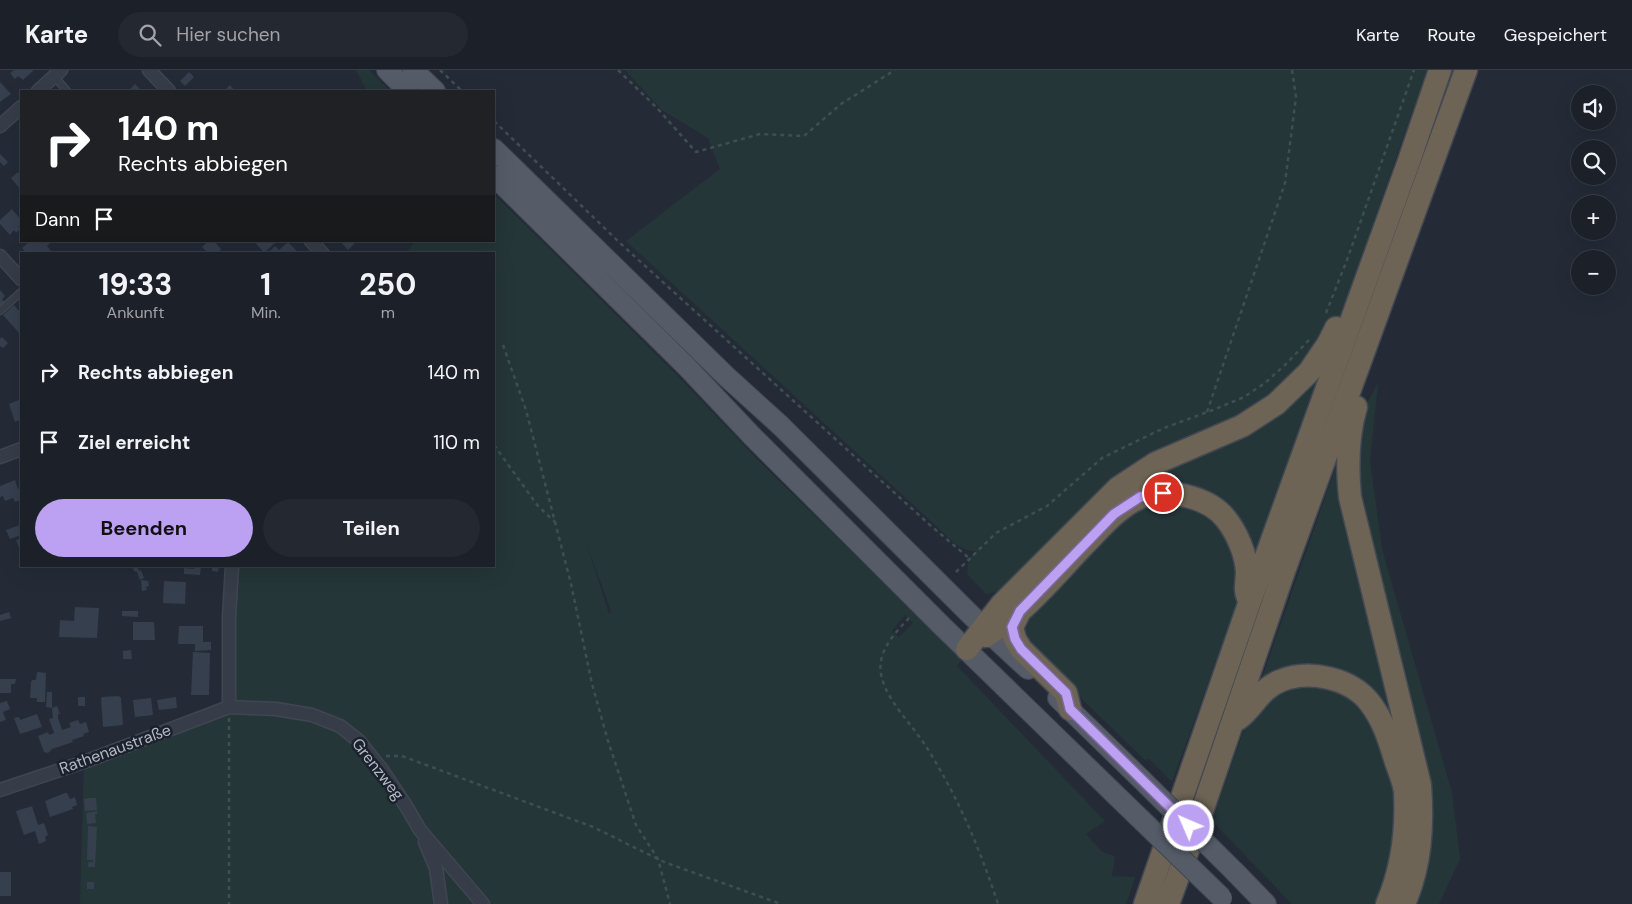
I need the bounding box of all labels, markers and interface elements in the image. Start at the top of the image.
search box [118,12,468,57]
text: Karte [25,19,88,50]
icon: search [136,21,164,49]
text: Hier suchen [176,22,281,47]
text: Karte [1356,23,1400,47]
text: Route [1428,23,1476,47]
text: Gespeichert [1504,23,1607,47]
map controls [1571,85,1616,295]
button: sound [1571,85,1616,130]
text: 140 m [118,105,219,151]
icon: right [35,110,100,175]
button: search [1571,140,1616,185]
text: Rechts abbiegen [118,149,288,178]
button: + [1571,195,1616,240]
icon: arrive [90,205,118,233]
text: Dann [35,207,80,232]
button: − [1571,250,1616,295]
text: 19:33 [99,265,172,304]
text: 1 [260,265,271,304]
text: 250 [359,265,416,304]
text: Ankunft [107,302,164,323]
text: Min. [251,302,281,323]
text: m [381,302,395,323]
icon: right [35,358,63,386]
text: Rechts abbiegen [78,360,233,385]
text: 140 m [428,360,480,385]
icon: arrive [35,428,63,456]
text: Ziel erreicht [78,430,190,455]
text: 110 m [433,430,480,455]
pin [1142,472,1184,514]
icon: arrive [1149,479,1177,507]
button: Beenden [35,499,253,557]
button: Teilen [263,499,480,557]
street label: Rathenaustraße [56,719,174,779]
street label: Grenzweg [347,734,409,804]
position arrow [1162,799,1214,851]

